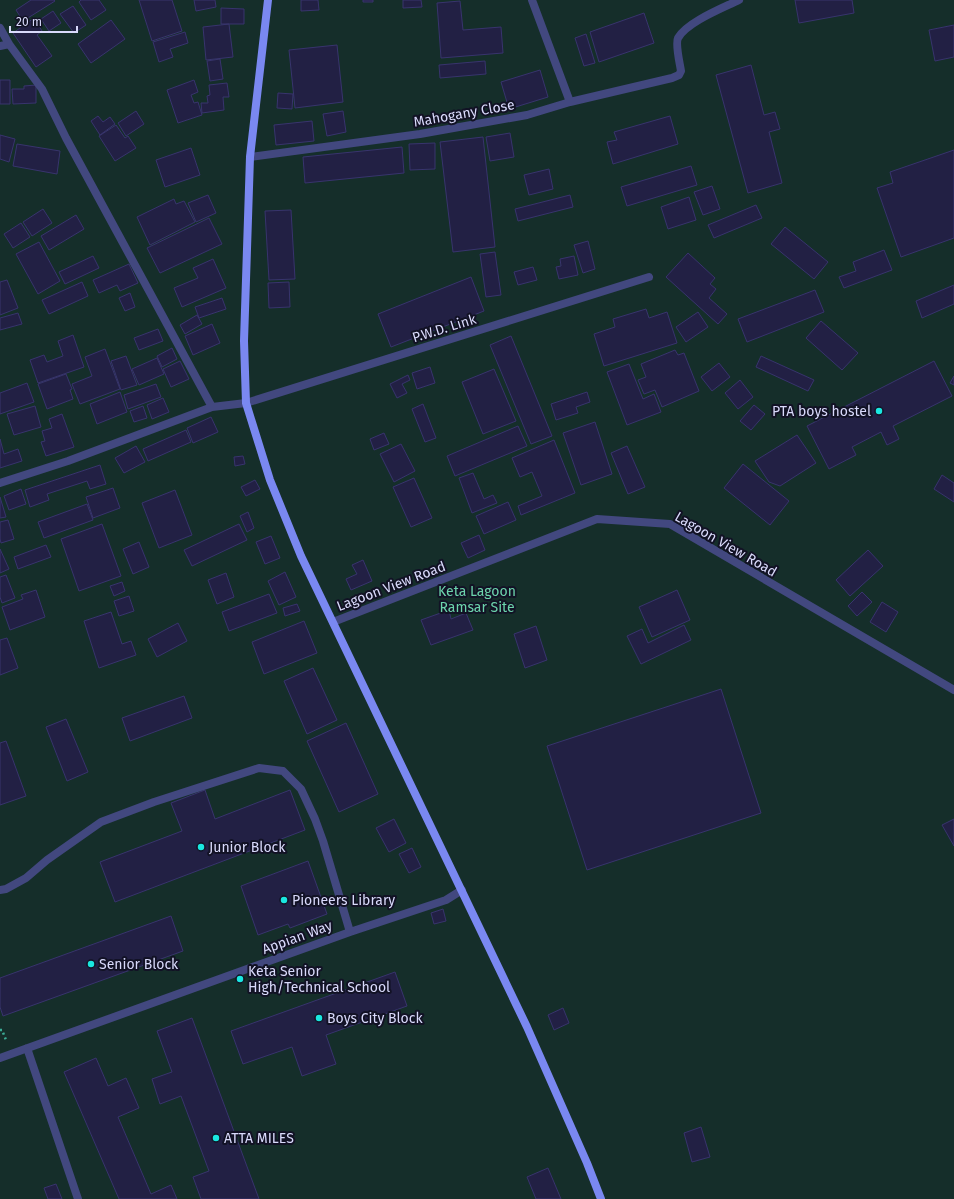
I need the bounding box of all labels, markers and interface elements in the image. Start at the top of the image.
scale bar [10,8,77,34]
text: 20 m [16,15,42,29]
street label: Mahogany Close [412,96,516,131]
street label: P.W.D. Link [410,310,479,346]
place label: PTA boys hostel [772,403,871,420]
marker: PTA boys hostel [874,406,884,416]
street label: Lagoon View Road [672,508,780,581]
street label: Lagoon View Road [334,558,448,615]
park label: Keta Lagoon Ramsar Site [438,583,516,616]
place label: Junior Block [209,839,286,856]
marker: Junior Block [196,842,206,852]
place label: Pioneers Library [292,892,395,909]
marker: Pioneers Library [279,895,289,905]
street label: Appian Way [260,917,335,958]
place label: Senior Block [99,956,179,973]
marker: Senior Block [86,959,96,969]
place label: Keta Senior High/Technical School [248,963,390,996]
marker: Keta Senior High/Technical School [235,974,245,984]
place label: Boys City Block [327,1010,423,1027]
marker: Boys City Block [314,1013,324,1023]
place label: ATTA MILES [224,1130,294,1147]
marker: ATTA MILES [211,1133,221,1143]

